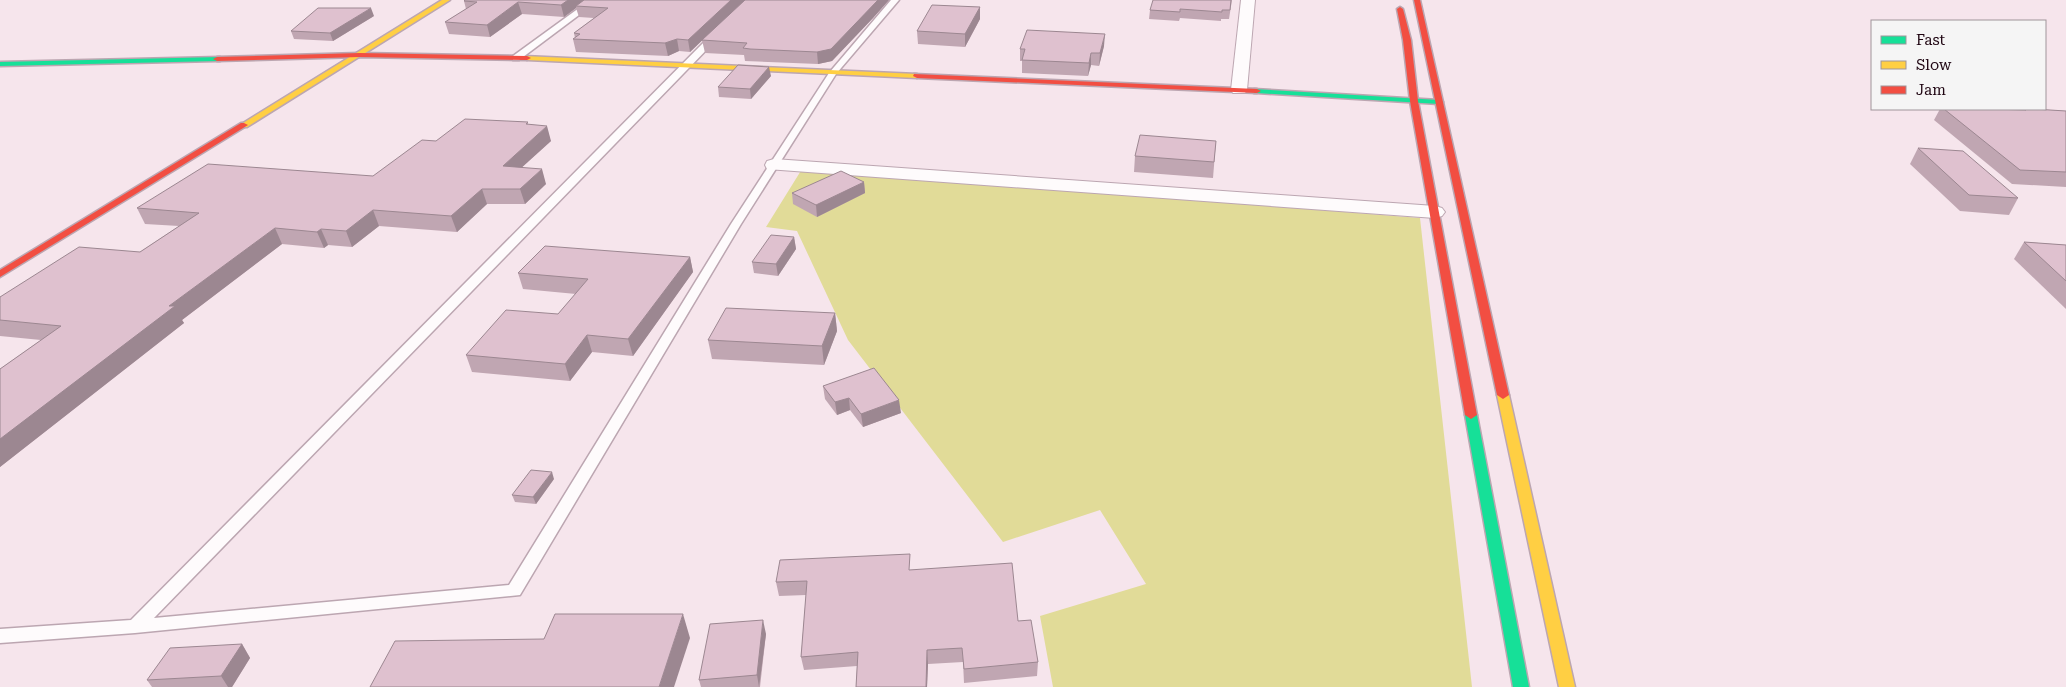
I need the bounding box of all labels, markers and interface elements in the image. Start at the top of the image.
legend [1871,20,2046,110]
text: Fast [1916,31,1946,49]
text: Slow [1916,56,1952,74]
text: Jam [1916,81,1946,99]

